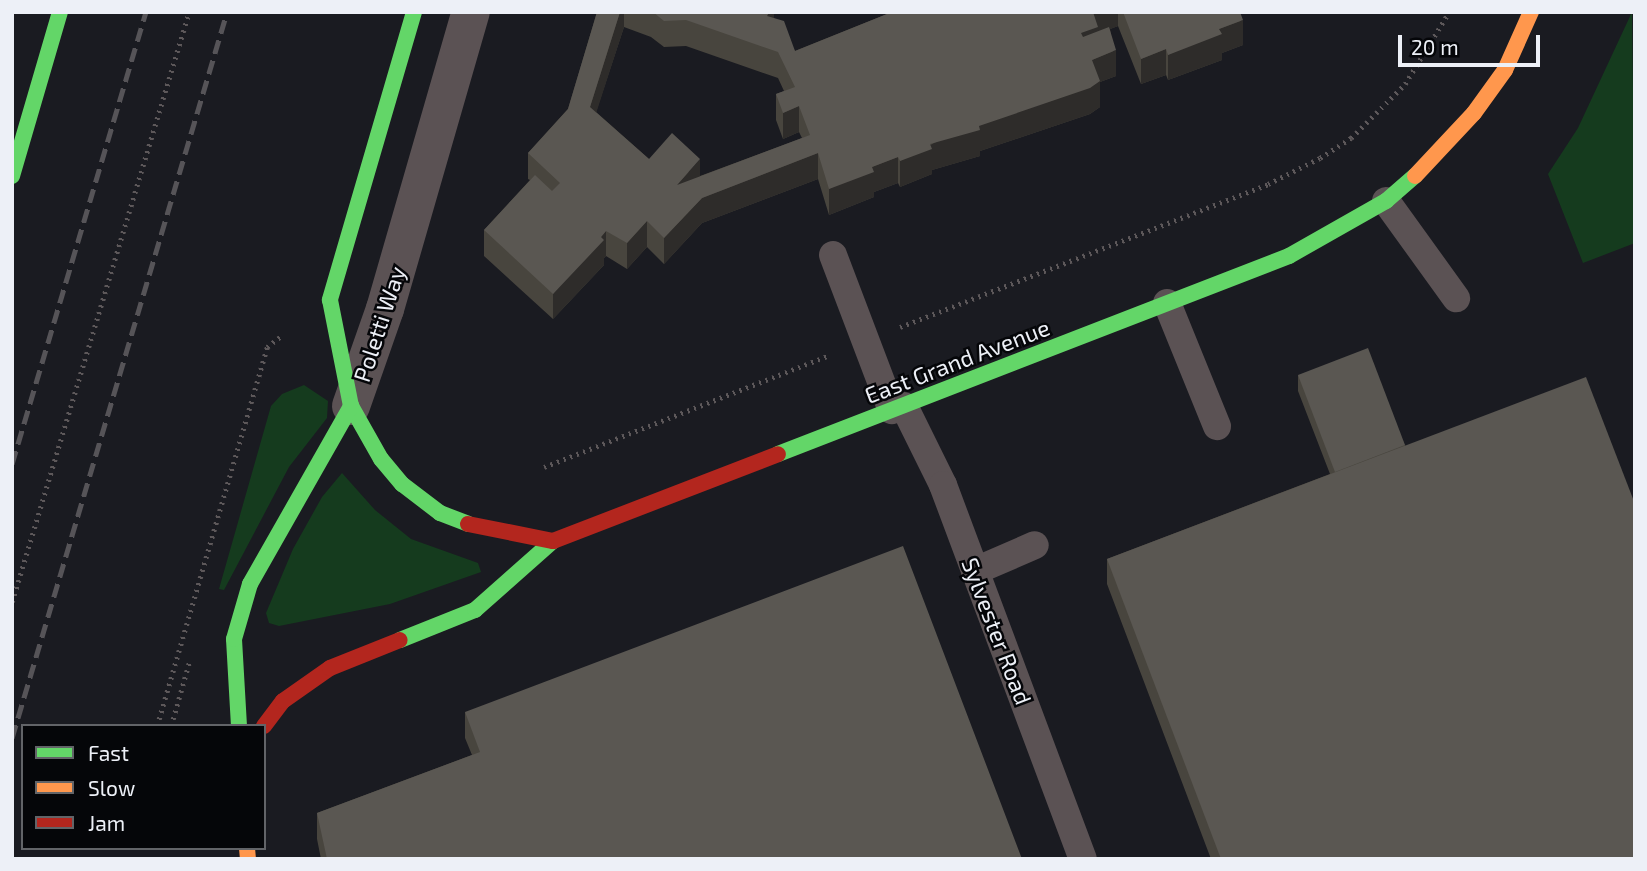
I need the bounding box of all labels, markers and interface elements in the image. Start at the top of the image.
scale bar [1402,21,1544,65]
text: 20 m [1411,34,1459,59]
street label: Poletti Way [347,263,411,385]
street label: East Grand Avenue [861,313,1053,409]
street label: Sylvester Road [956,553,1038,709]
legend [21,724,266,850]
text: Fast [88,740,129,765]
text: Slow [88,775,135,800]
text: Jam [88,810,125,835]

